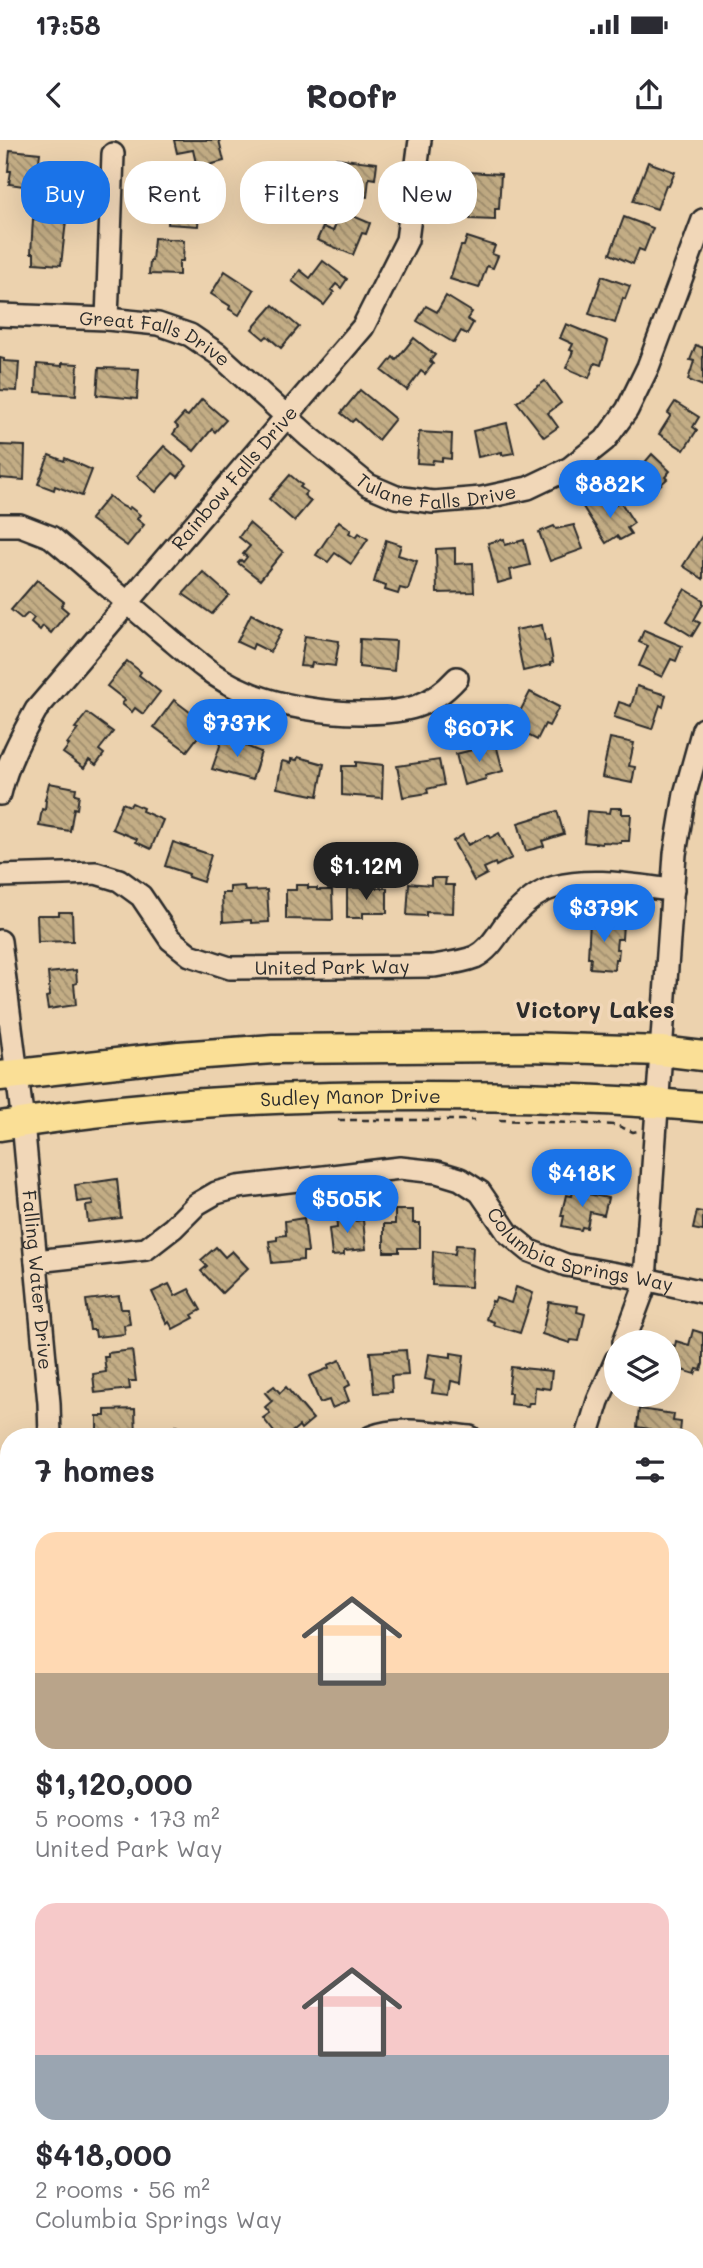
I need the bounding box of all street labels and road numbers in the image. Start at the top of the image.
street label: Great Falls Drive [79,305,236,371]
street label: Rainbow Falls Drive [165,400,303,555]
street label: Tulane Falls Drive [351,467,518,514]
street label: United Park Way [255,953,410,980]
street label: Sudley Manor Drive [260,1083,441,1111]
street label: Falling Water Drive [17,1189,59,1371]
street label: Columbia Springs Way [482,1202,676,1297]

